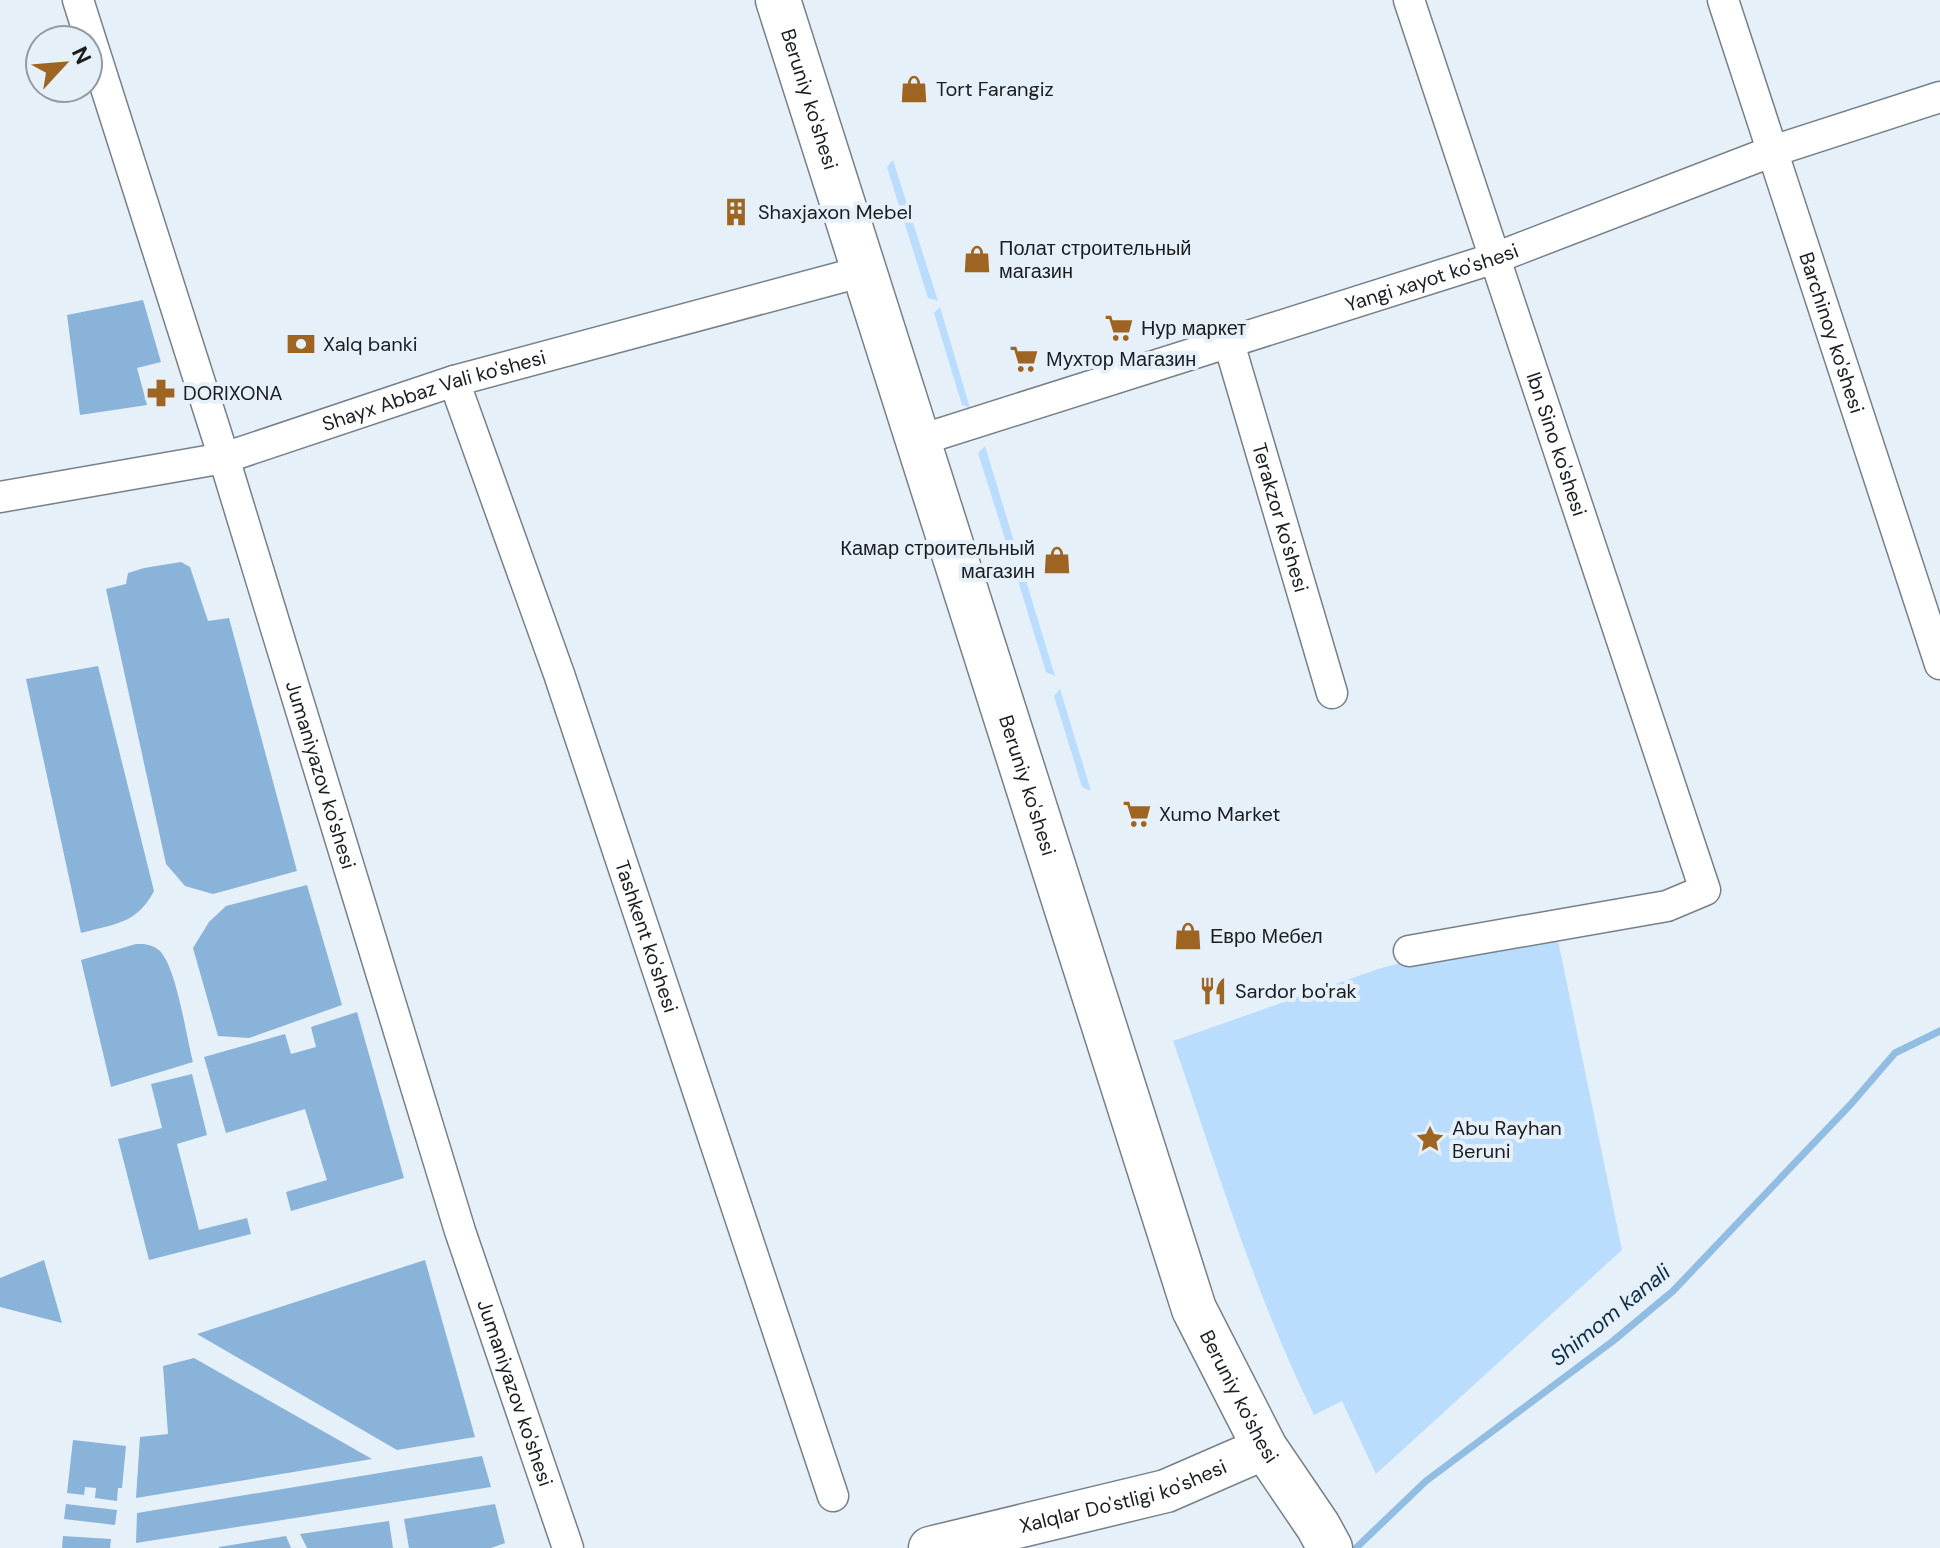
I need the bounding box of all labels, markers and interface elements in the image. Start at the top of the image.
north arrow [24,24,104,104]
street label: Beruniy ko'shesi [775,25,844,173]
text: N [65,42,98,69]
shop icon: Tort Farangiz [899,74,929,104]
place label: Tort Farangiz [936,76,1054,102]
building icon: Shaxjaxon Mebel [721,197,751,227]
place label: Shaxjaxon Mebel [758,199,912,225]
place label: Полат строительный магазин [999,235,1192,284]
street label: Yangi xayot ko'shesi [1342,237,1522,318]
shop icon: Полат строительный магазин [962,244,992,274]
street label: Barchinoy ko'shesi [1793,249,1870,417]
supermarket icon: Нур маркет [1104,313,1134,343]
place label: Нур маркет [1141,315,1246,341]
bank icon: Xalq banki [286,329,316,359]
place label: Xalq banki [323,331,418,357]
street label: Shayx Abbaz Vali ko'shesi [319,344,549,437]
supermarket icon: Мухтор Магазин [1009,344,1039,374]
place label: Мухтор Магазин [1046,346,1196,372]
street label: Ibn Sino ko'shesi [1521,369,1593,520]
pharmacy icon: DORIXONA [146,378,176,408]
place label: DORIXONA [183,380,283,406]
street label: Terakzor ko'shesi [1246,440,1315,595]
place label: Камар строительный магазин [840,535,1035,584]
shop icon: Камар строительный магазин [1042,545,1072,575]
street label: Jumaniyazov ko'shesi [280,677,362,872]
street label: Beruniy ko'shesi [993,712,1062,859]
supermarket icon: Xumo Market [1122,799,1152,829]
place label: Xumo Market [1159,801,1281,827]
street label: Tashkent ko'shesi [609,857,684,1016]
shop icon: Евро Мебел [1173,921,1203,951]
place label: Евро Мебел [1210,923,1323,949]
restaurant icon: Sardor bo'rak [1198,976,1228,1006]
place label: Sardor bo'rak [1235,978,1357,1004]
place label: Abu Rayhan Beruni [1452,1115,1562,1164]
place icon: Abu Rayhan Beruni [1415,1124,1445,1154]
water label: Shimom kanali [1544,1257,1677,1372]
street label: Jumaniyazov ko'shesi [471,1296,559,1490]
street label: Beruniy ko'shesi [1194,1326,1285,1468]
street label: Xalqlar Do'stligi ko'shesi [1017,1453,1231,1539]

